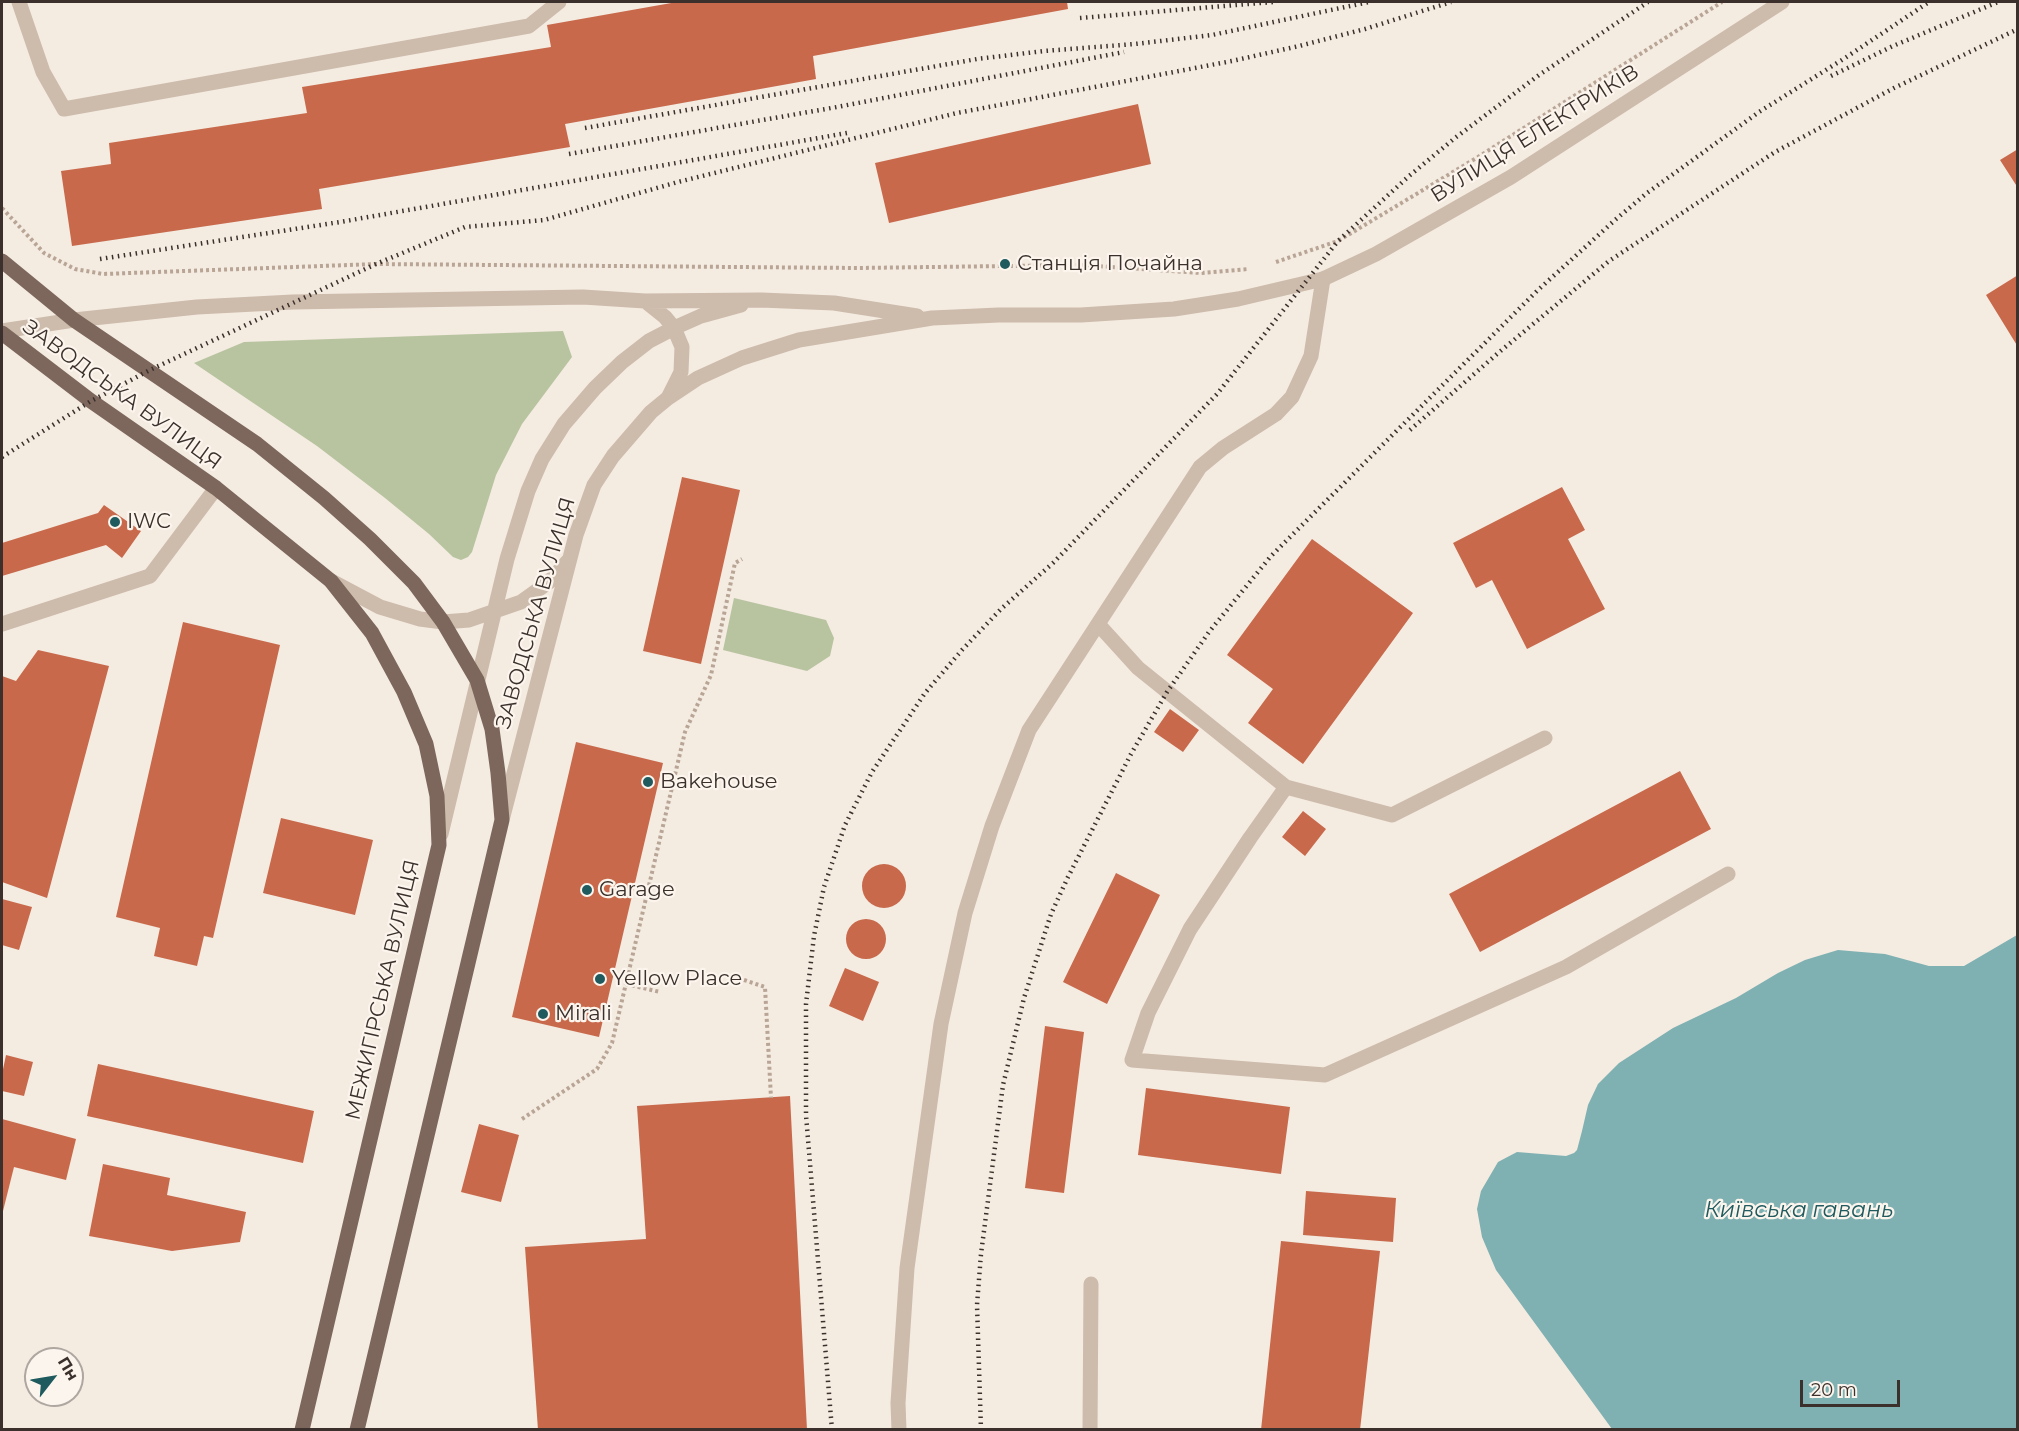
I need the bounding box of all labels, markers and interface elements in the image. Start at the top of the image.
street label: ВУЛИЦЯ ЕЛЕКТРИКІВ [1426,60,1644,208]
place label: Станція Почайна [1017,251,1203,277]
marker: Станція Почайна [998,257,1012,271]
street label: ЗАВОДСЬКА ВУЛИЦЯ [18,314,226,476]
street label: ЗАВОДСЬКА ВУЛИЦЯ [491,494,581,732]
place label: IWC [127,509,171,535]
marker: IWC [108,515,122,529]
place label: Bakehouse [660,769,777,795]
marker: Bakehouse [641,775,655,789]
street label: МЕЖИГІРСЬКА ВУЛИЦЯ [341,857,425,1123]
place label: Garage [599,877,675,903]
marker: Garage [580,883,594,897]
place label: Yellow Place [612,966,742,992]
marker: Yellow Place [593,972,607,986]
place label: Mirali [555,1001,612,1027]
marker: Mirali [536,1007,550,1021]
water label: Київська гавань [1705,1198,1893,1224]
north arrow [24,1347,84,1407]
text: Пн [54,1353,82,1384]
scale bar [1803,1368,1904,1406]
text: 20 m [1811,1379,1857,1401]

